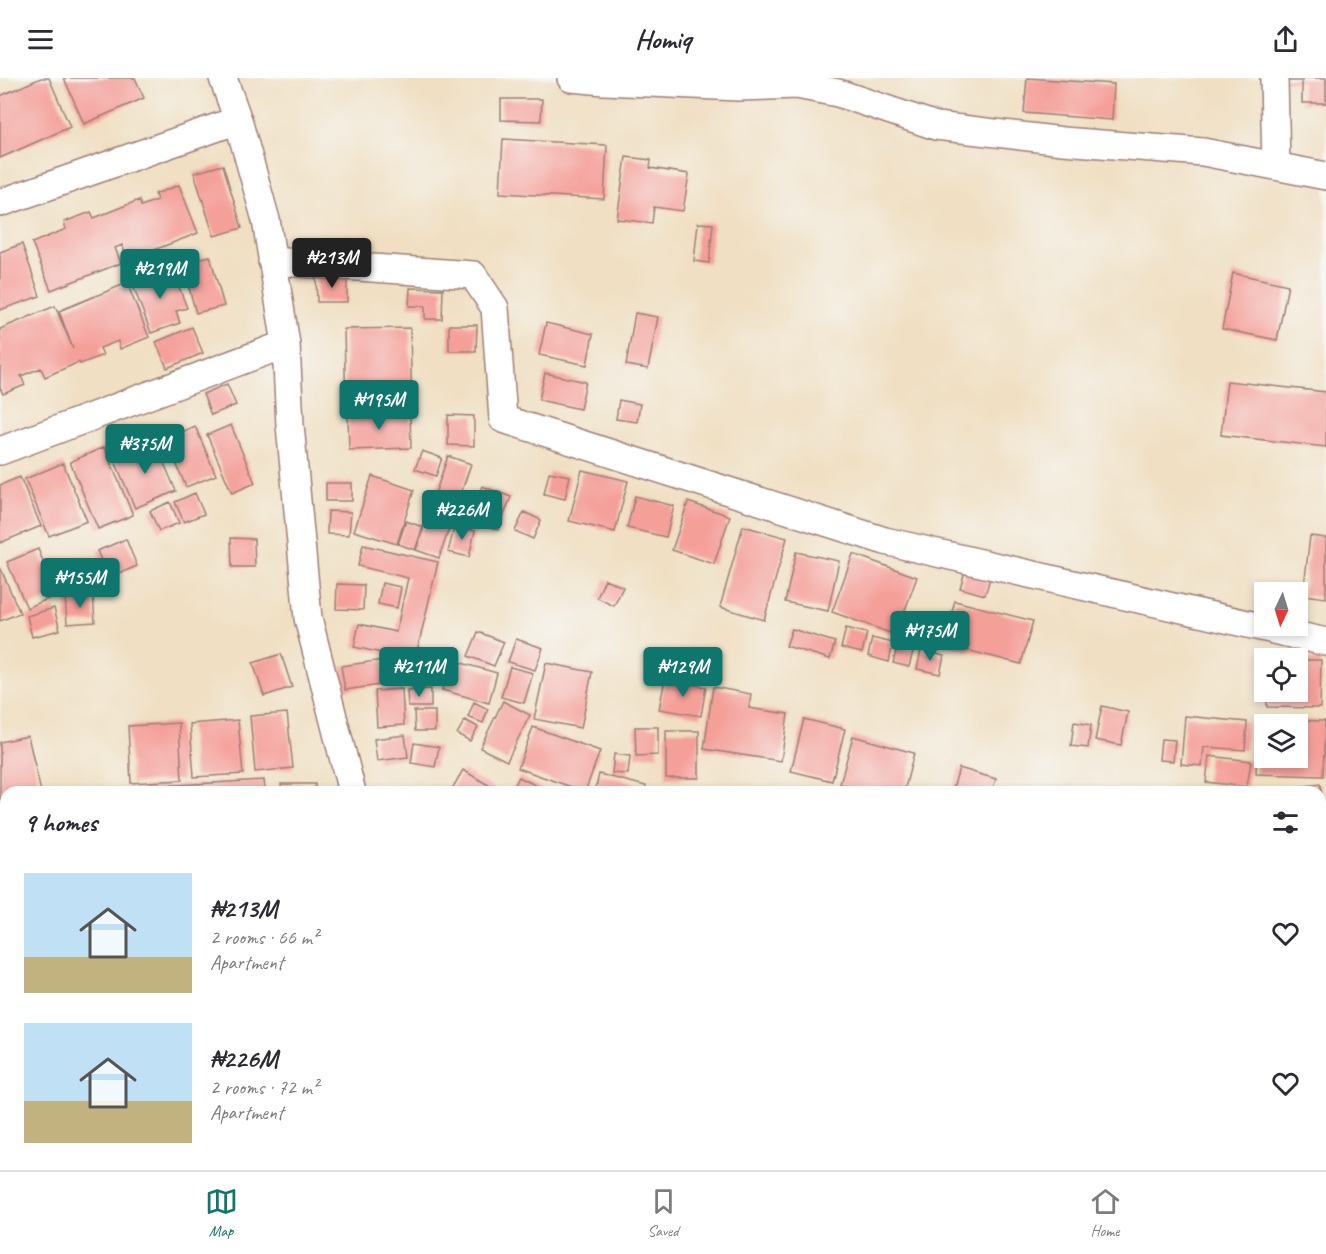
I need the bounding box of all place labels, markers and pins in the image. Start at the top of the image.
pin: ₦213M [290,238,374,289]
pin: ₦219M [118,249,202,300]
pin: ₦195M [337,380,421,431]
pin: ₦375M [103,424,187,475]
pin: ₦226M [420,490,504,541]
pin: ₦155M [38,558,122,609]
pin: ₦175M [888,611,972,662]
pin: ₦211M [377,647,461,698]
pin: ₦129M [641,647,725,698]

